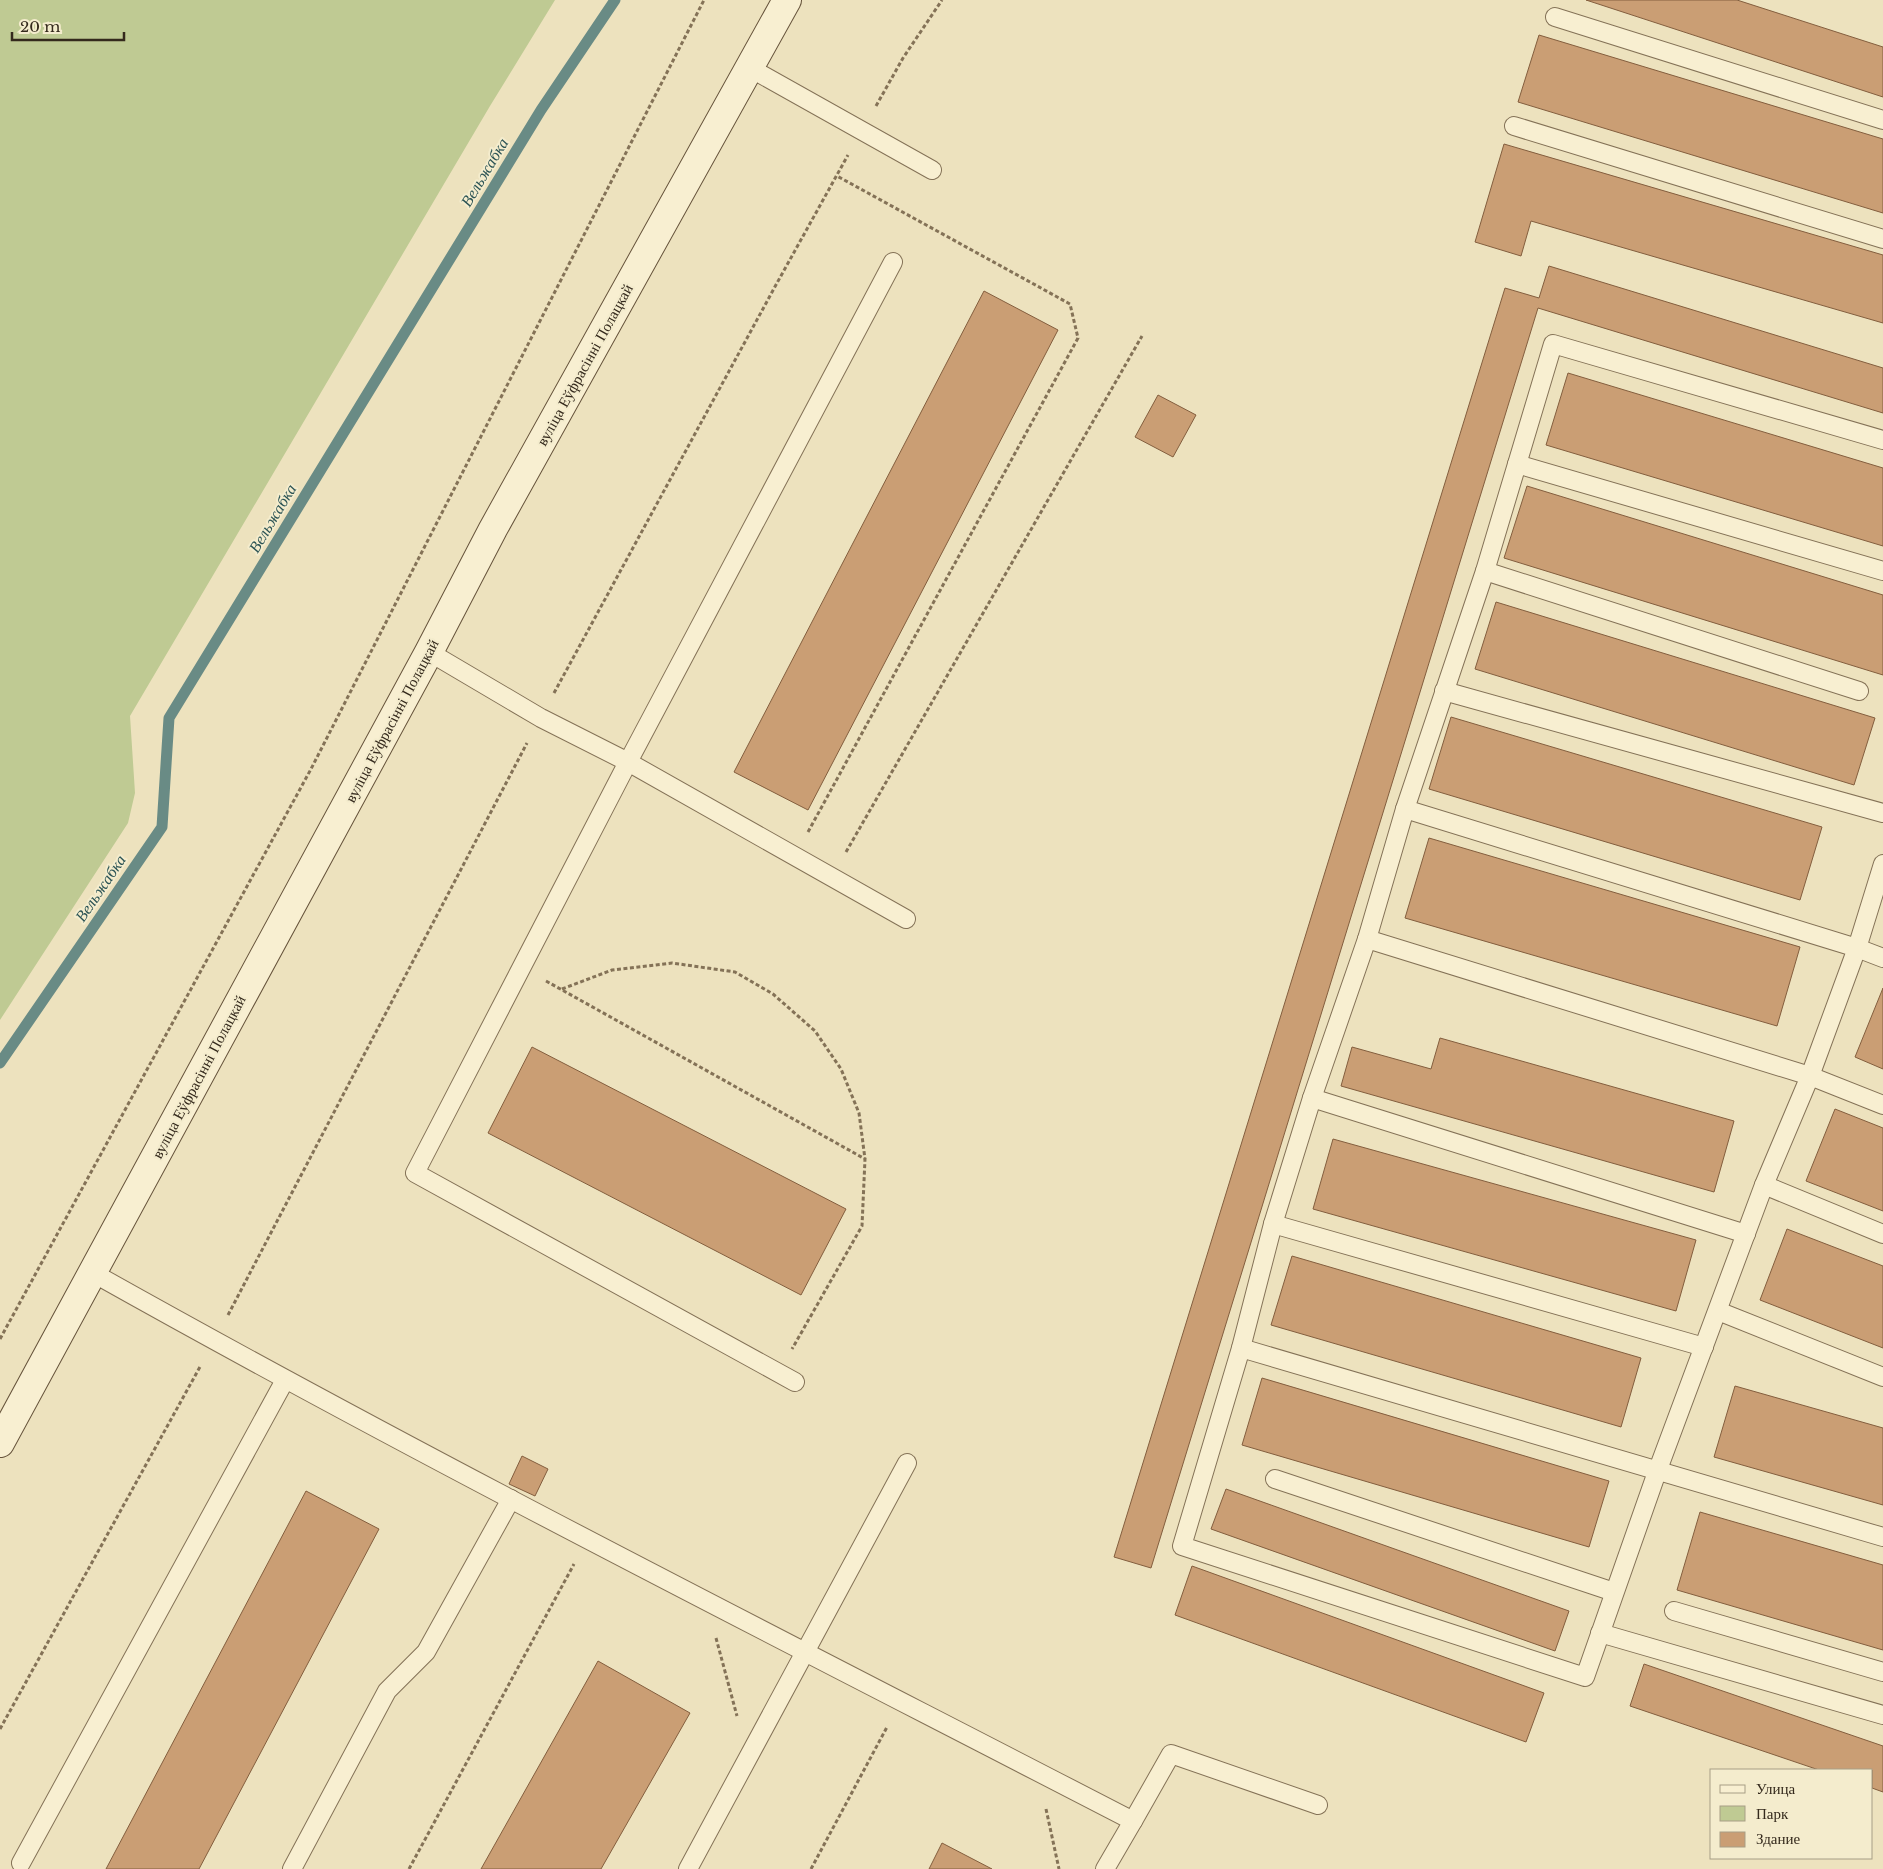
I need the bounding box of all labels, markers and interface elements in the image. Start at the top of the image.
scale bar [12,10,125,42]
text: 20 m [20,17,60,36]
water label: Вельжабка [456,134,512,210]
street label: вуліца Еўфрасінні Полацкай [532,281,637,449]
water label: Вельжабка [244,480,300,556]
street label: вуліца Еўфрасінні Полацкай [340,636,443,806]
water label: Вельжабка [70,851,130,925]
street label: вуліца Еўфрасінні Полацкай [147,992,250,1162]
legend [1710,1769,1873,1859]
text: Улица [1756,1779,1795,1798]
text: Парк [1756,1804,1789,1823]
text: Здание [1756,1829,1800,1848]

